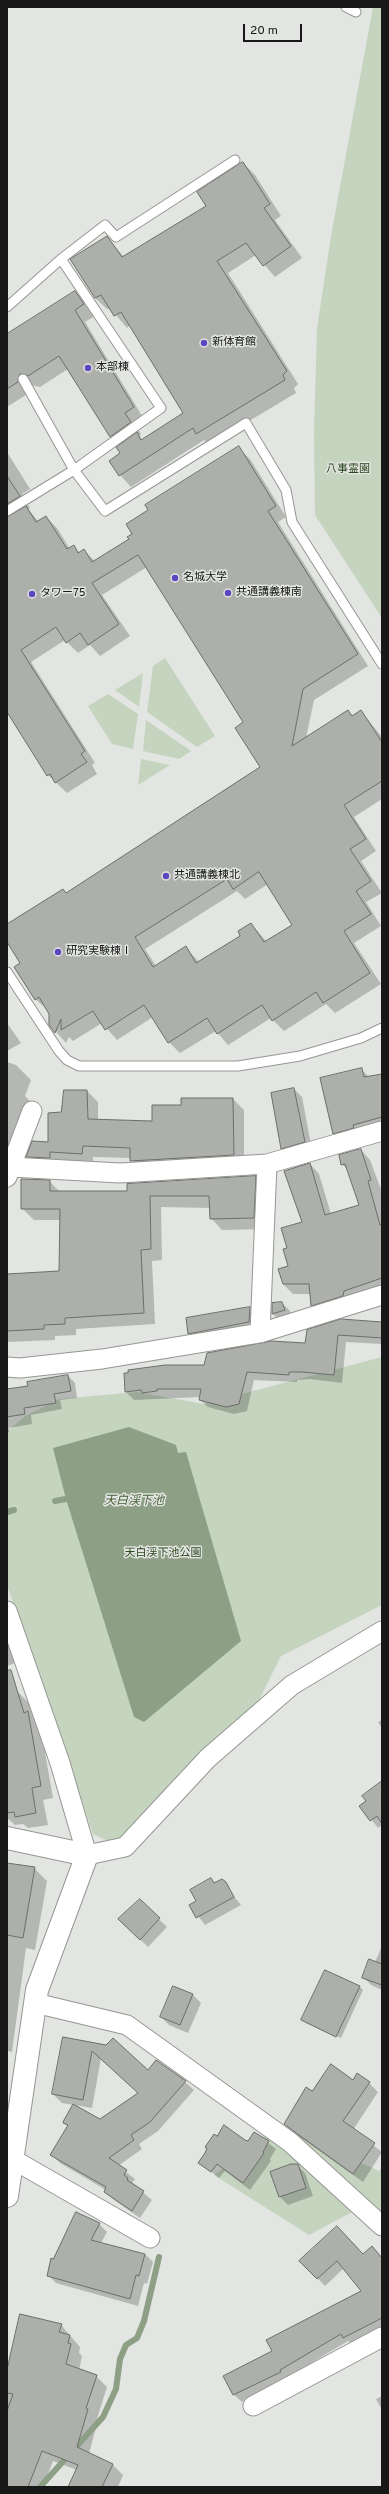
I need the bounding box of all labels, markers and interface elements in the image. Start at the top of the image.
scale bar [245,16,304,42]
text: 20 m [250,23,278,39]
place label: 新体育館 [212,336,256,350]
marker: 新体育館 [199,338,209,348]
place label: 本部棟 [96,361,129,375]
marker: 本部棟 [83,363,93,373]
park label: 八事霊園 [326,463,370,477]
place label: 名城大学 [183,571,227,585]
marker: 名城大学 [170,573,180,583]
place label: 共通講義棟南 [236,586,302,600]
place label: タワー75 [40,587,86,601]
marker: 共通講義棟南 [223,588,233,598]
marker: タワー75 [27,589,37,599]
place label: 共通講義棟北 [174,869,240,883]
marker: 共通講義棟北 [161,871,171,881]
place label: 研究実験棟Ⅰ [66,945,132,959]
marker: 研究実験棟Ⅰ [53,947,63,957]
water label: 天白渓下池 [104,1495,164,1509]
park label: 天白渓下池公園 [125,1547,201,1561]

